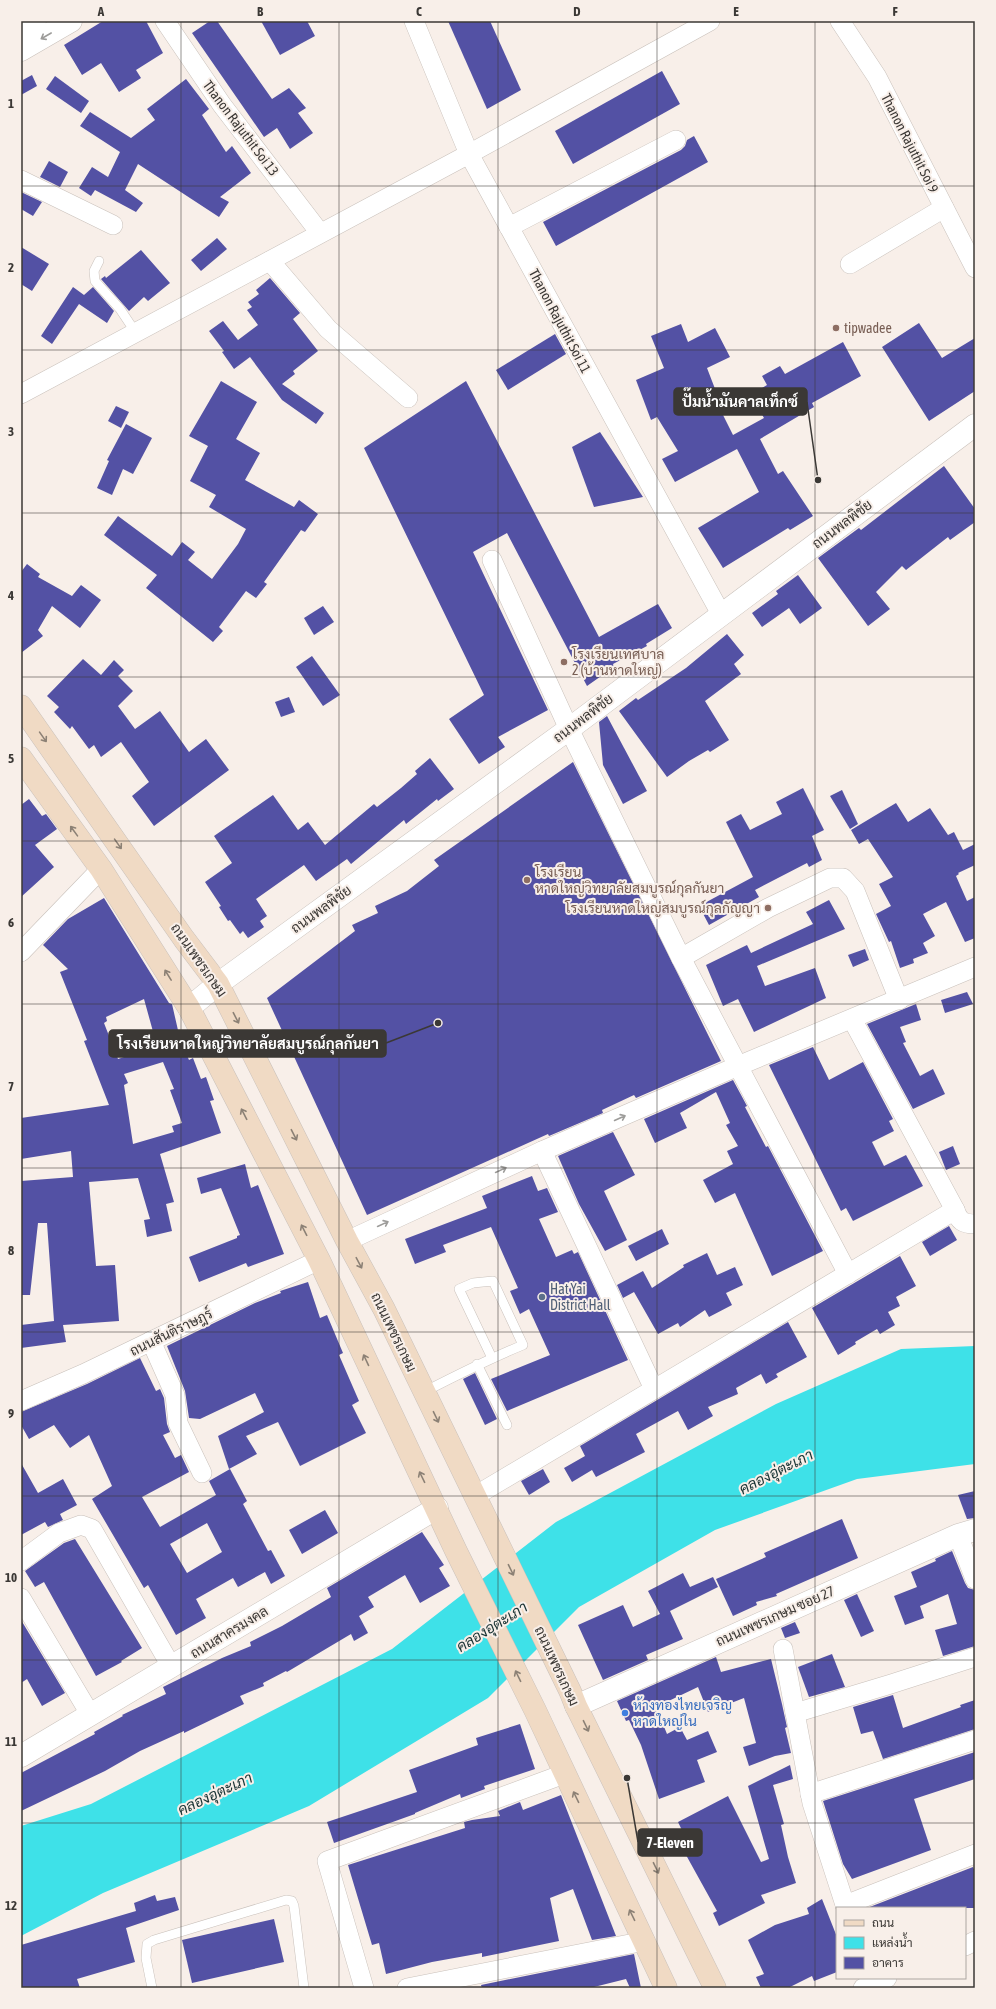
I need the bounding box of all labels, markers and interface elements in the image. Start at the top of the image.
text: A [97,4,105,19]
text: B [257,4,264,19]
text: C [416,4,422,19]
text: D [573,4,581,19]
text: E [733,4,739,19]
text: F [892,4,898,19]
one-way arrow [40,32,52,40]
street label: Thanon Rajuthit Soi 13 [200,77,282,179]
street label: Thanon Rajuthit Soi 9 [878,91,942,195]
text: 1 [8,96,14,111]
text: 2 [8,260,14,275]
street label: Thanon Rajuthit Soi 11 [526,266,594,376]
place label: tipwadee [844,320,892,336]
marker: tipwadee [831,323,841,333]
text: ปั๊มน้ำมันคาลเท็กซ์ [682,387,799,410]
callout: ปั๊มน้ำมันคาลเท็กซ์ [674,388,807,415]
text: 3 [8,424,14,439]
street label: ถนนพลพิชัย [809,496,875,552]
text: 4 [7,588,14,603]
place label: โรงเรียนเทศบาล 2 (บ้านหาดใหญ่) [571,645,664,679]
marker: โรงเรียนเทศบาล 2 (บ้านหาดใหญ่) [559,657,569,667]
street label: ถนนพลพิชัย [550,690,616,746]
one-way arrow [39,732,47,743]
text: 5 [8,751,14,766]
one-way arrow [70,826,78,837]
one-way arrow [114,838,122,849]
place label: โรงเรียน หาดใหญ่วิทยาลัยสมบูรณ์กุลกันยา [534,863,724,898]
marker: โรงเรียน หาดใหญ่วิทยาลัยสมบูรณ์กุลกันยา [522,875,532,885]
street label: ถนนพลพิชัย [288,882,354,936]
place label: โรงเรียนหาดใหญ่สมบูรณ์กุลกัญญา [564,899,760,918]
marker: โรงเรียนหาดใหญ่สมบูรณ์กุลกัญญา [763,903,773,913]
text: 6 [8,915,14,930]
street label: ถนนเพชรเกษม [168,920,230,1000]
one-way arrow [164,970,172,981]
one-way arrow [233,1012,240,1024]
callout: โรงเรียนหาดใหญ่วิทยาลัยสมบูรณ์กุลกันยา [109,1030,386,1057]
text: โรงเรียนหาดใหญ่วิทยาลัยสมบูรณ์กุลกันยา [116,1033,379,1055]
text: 7 [8,1079,14,1094]
one-way arrow [240,1109,247,1121]
one-way arrow [613,1113,625,1121]
one-way arrow [291,1128,298,1140]
one-way arrow [494,1166,506,1173]
one-way arrow [376,1220,388,1227]
one-way arrow [300,1224,307,1236]
text: 8 [8,1243,14,1258]
one-way arrow [356,1257,363,1269]
place label: Hat Yai District Hall [550,1281,611,1313]
street label: ถนนเพชรเกษม [368,1290,420,1374]
marker: Hat Yai District Hall [537,1292,547,1302]
street label: ถนนสันติราษฎร์ [127,1304,216,1360]
one-way arrow [362,1354,369,1366]
text: 9 [8,1406,14,1421]
one-way arrow [433,1411,440,1423]
water label: คลองอุ่ตะเภา [736,1445,817,1500]
one-way arrow [417,1472,425,1484]
one-way arrow [508,1564,515,1576]
text: 10 [5,1570,17,1585]
street label: ถนนเพชรเกษม ซอย 27 [713,1583,837,1649]
water label: คลองอุ่ตะเภา [453,1597,532,1658]
street label: ถนนสาครมงคล [187,1603,271,1661]
street label: ถนนเพชรเกษม [532,1624,582,1708]
one-way arrow [514,1670,521,1682]
place label: ห้างทองไทยเจริญ หาดใหญ่ใน [633,1696,732,1730]
marker: ห้างทองไทยเจริญ หาดใหญ่ใน [620,1708,630,1718]
one-way arrow [583,1720,590,1732]
text: 11 [5,1734,17,1749]
water label: คลองอุ่ตะเภา [174,1768,256,1821]
one-way arrow [572,1792,579,1804]
callout: 7-Eleven [638,1829,702,1856]
text: 7-Eleven [646,1834,694,1851]
one-way arrow [653,1862,660,1874]
text: 12 [5,1898,17,1913]
legend [836,1907,966,1979]
one-way arrow [628,1909,635,1921]
text: ถนน [872,1916,895,1930]
text: แหล่งน้ำ [872,1932,912,1950]
text: อาคาร [872,1956,904,1970]

